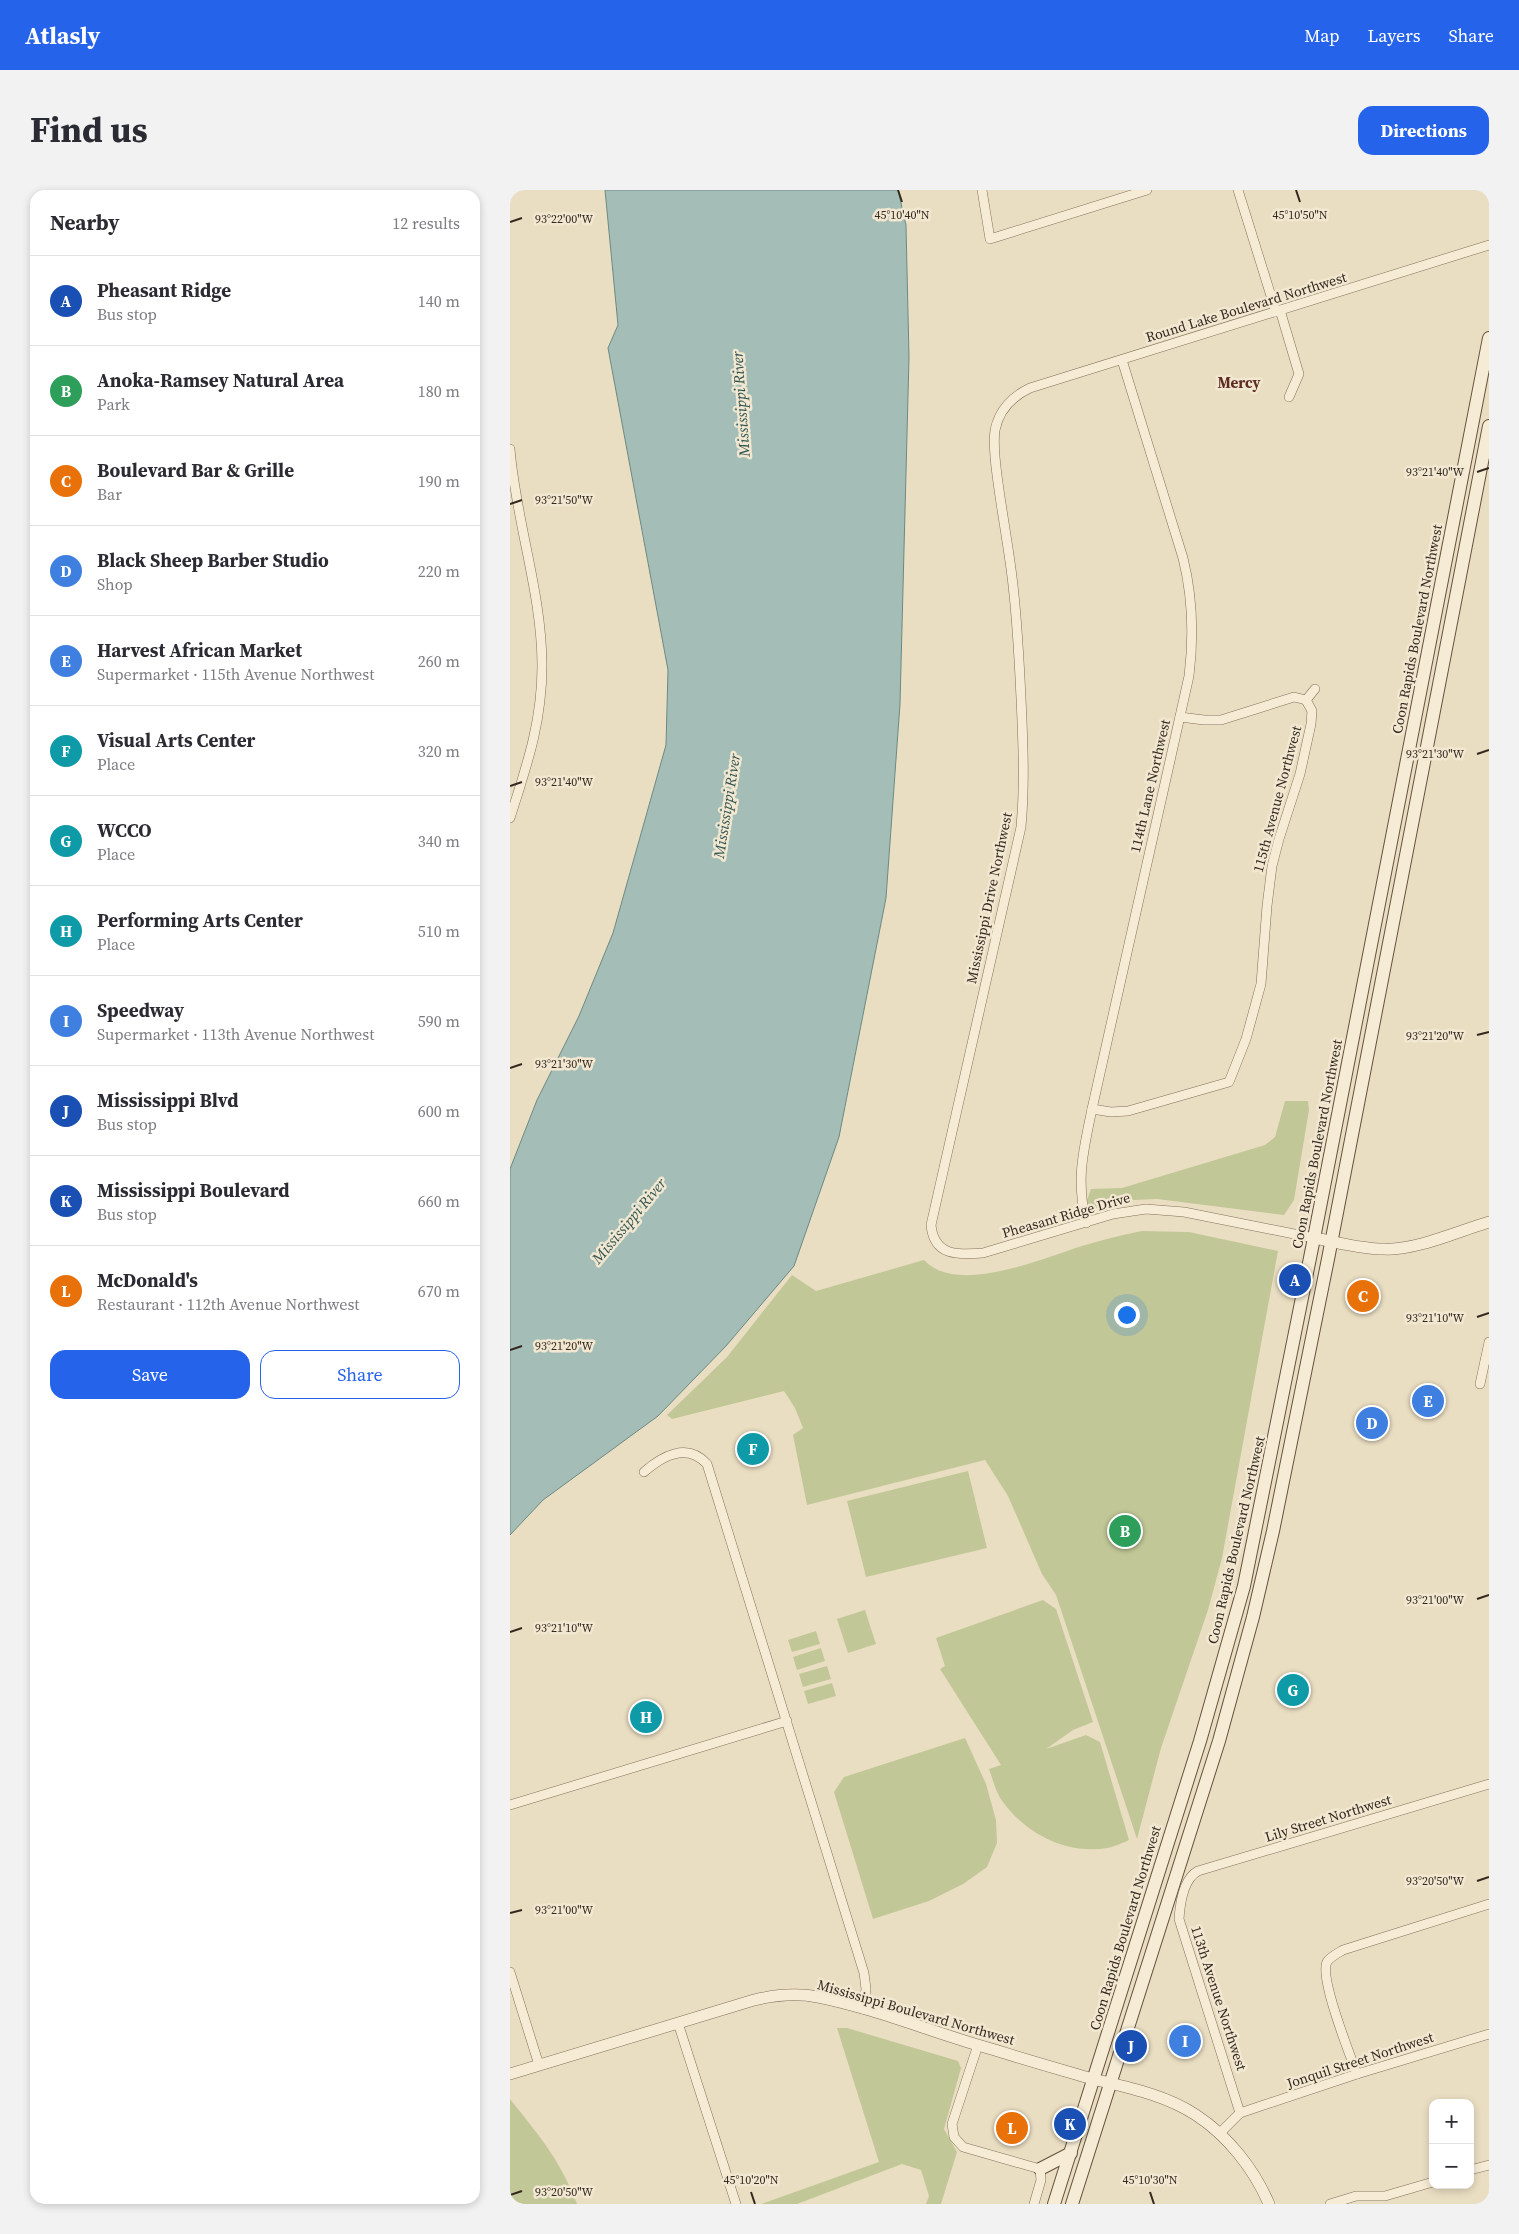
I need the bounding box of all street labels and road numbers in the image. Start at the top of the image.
street label: Round Lake Boulevard Northwest [1143,267,1349,347]
street label: Coon Rapids Boulevard Northwest [1387,522,1447,735]
street label: 114th Lane Northwest [1125,717,1175,855]
street label: 115th Avenue Northwest [1248,723,1306,875]
street label: Mississippi Drive Northwest [961,810,1017,986]
street label: Coon Rapids Boulevard Northwest [1287,1037,1347,1250]
street label: Pheasant Ridge Drive [1000,1187,1132,1243]
street label: Coon Rapids Boulevard Northwest [1202,1434,1270,1646]
street label: Lily Street Northwest [1262,1789,1394,1847]
street label: Coon Rapids Boulevard Northwest [1084,1823,1166,2033]
street label: 113th Avenue Northwest [1186,1923,1252,2073]
street label: Mississippi Boulevard Northwest [815,1974,1017,2050]
street label: Jonquil Street Northwest [1283,2027,1436,2093]

